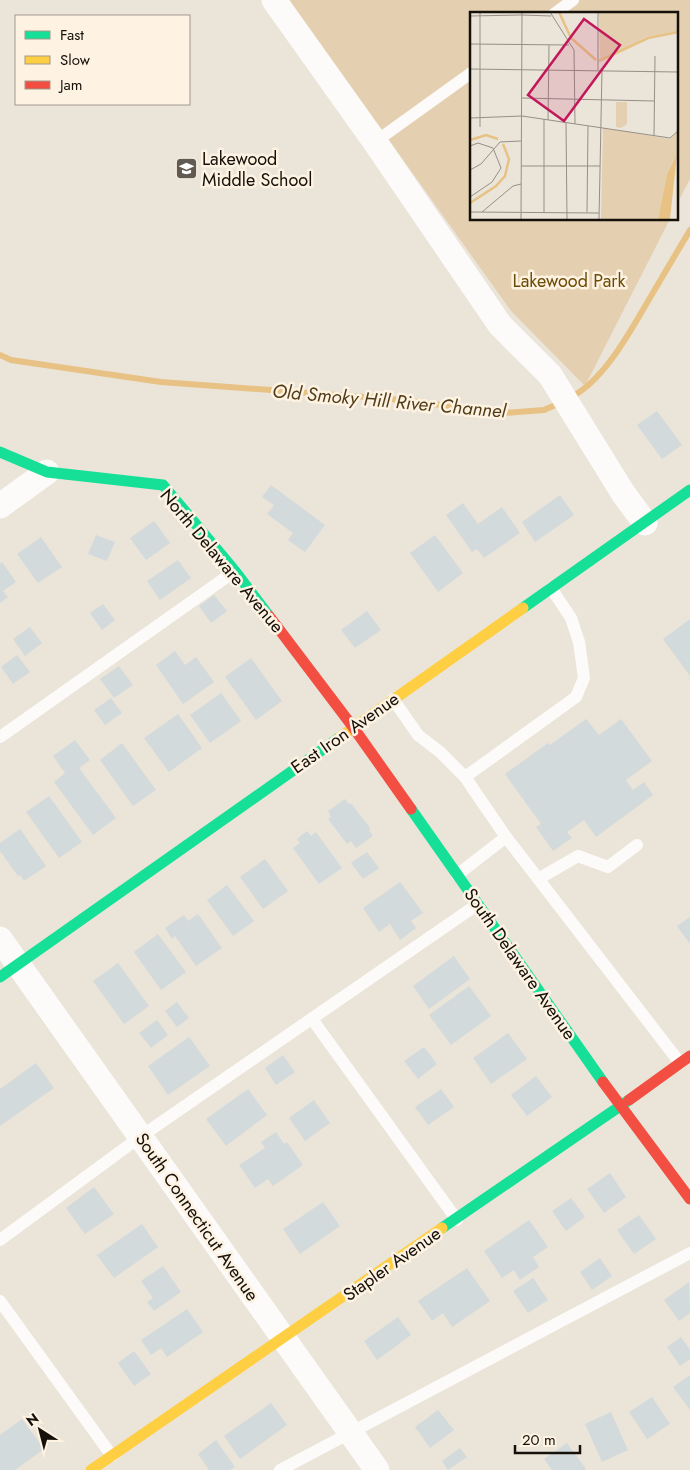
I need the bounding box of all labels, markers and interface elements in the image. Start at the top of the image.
inset map [470,12,678,220]
legend [15,15,190,105]
text: Fast [60,24,84,46]
text: Slow [60,49,91,71]
text: Jam [58,74,83,96]
place label: Lakewood Middle School [202,146,312,193]
school or university icon: Lakewood Middle School [174,157,198,181]
park label: Lakewood Park [513,268,625,294]
water label: Old Smoky Hill River Channel [271,377,508,425]
street label: North Delaware Avenue [154,483,290,639]
street label: East Iron Avenue [286,686,404,780]
street label: South Delaware Avenue [458,883,582,1045]
street label: South Connecticut Avenue [129,1128,265,1306]
street label: Stapler Avenue [338,1221,446,1307]
north arrow [15,1405,65,1455]
text: N [22,1408,43,1431]
scale bar [515,1422,580,1454]
text: 20 m [522,1429,556,1451]

